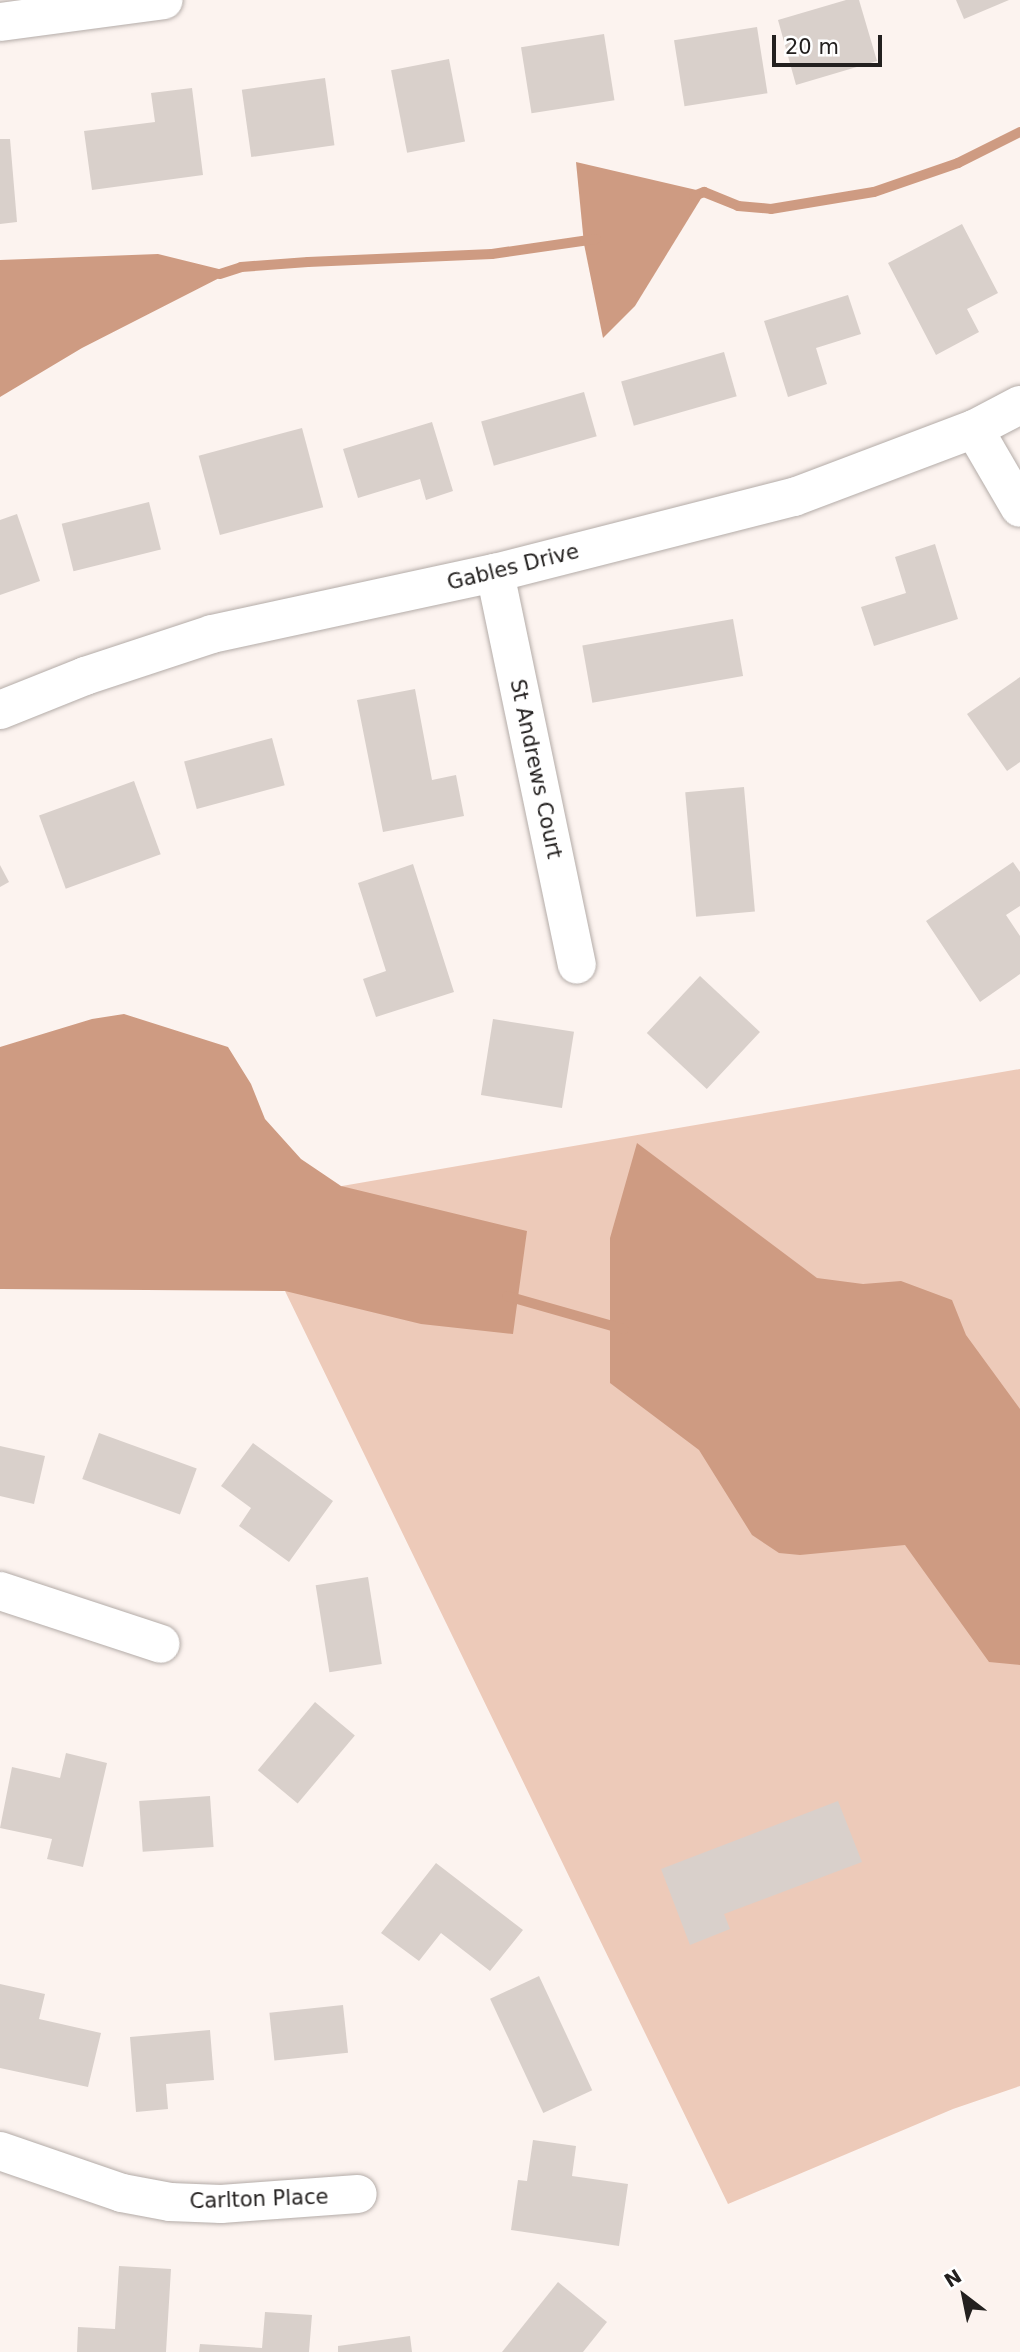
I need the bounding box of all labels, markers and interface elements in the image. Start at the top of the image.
scale bar [775,21,885,65]
text: 20 m [785,35,839,59]
street label: Gables Drive [445,538,581,596]
street label: St Andrews Court [505,677,567,861]
street label: Carlton Place [189,2184,329,2214]
north arrow [929,2261,999,2331]
text: N [940,2265,965,2292]

